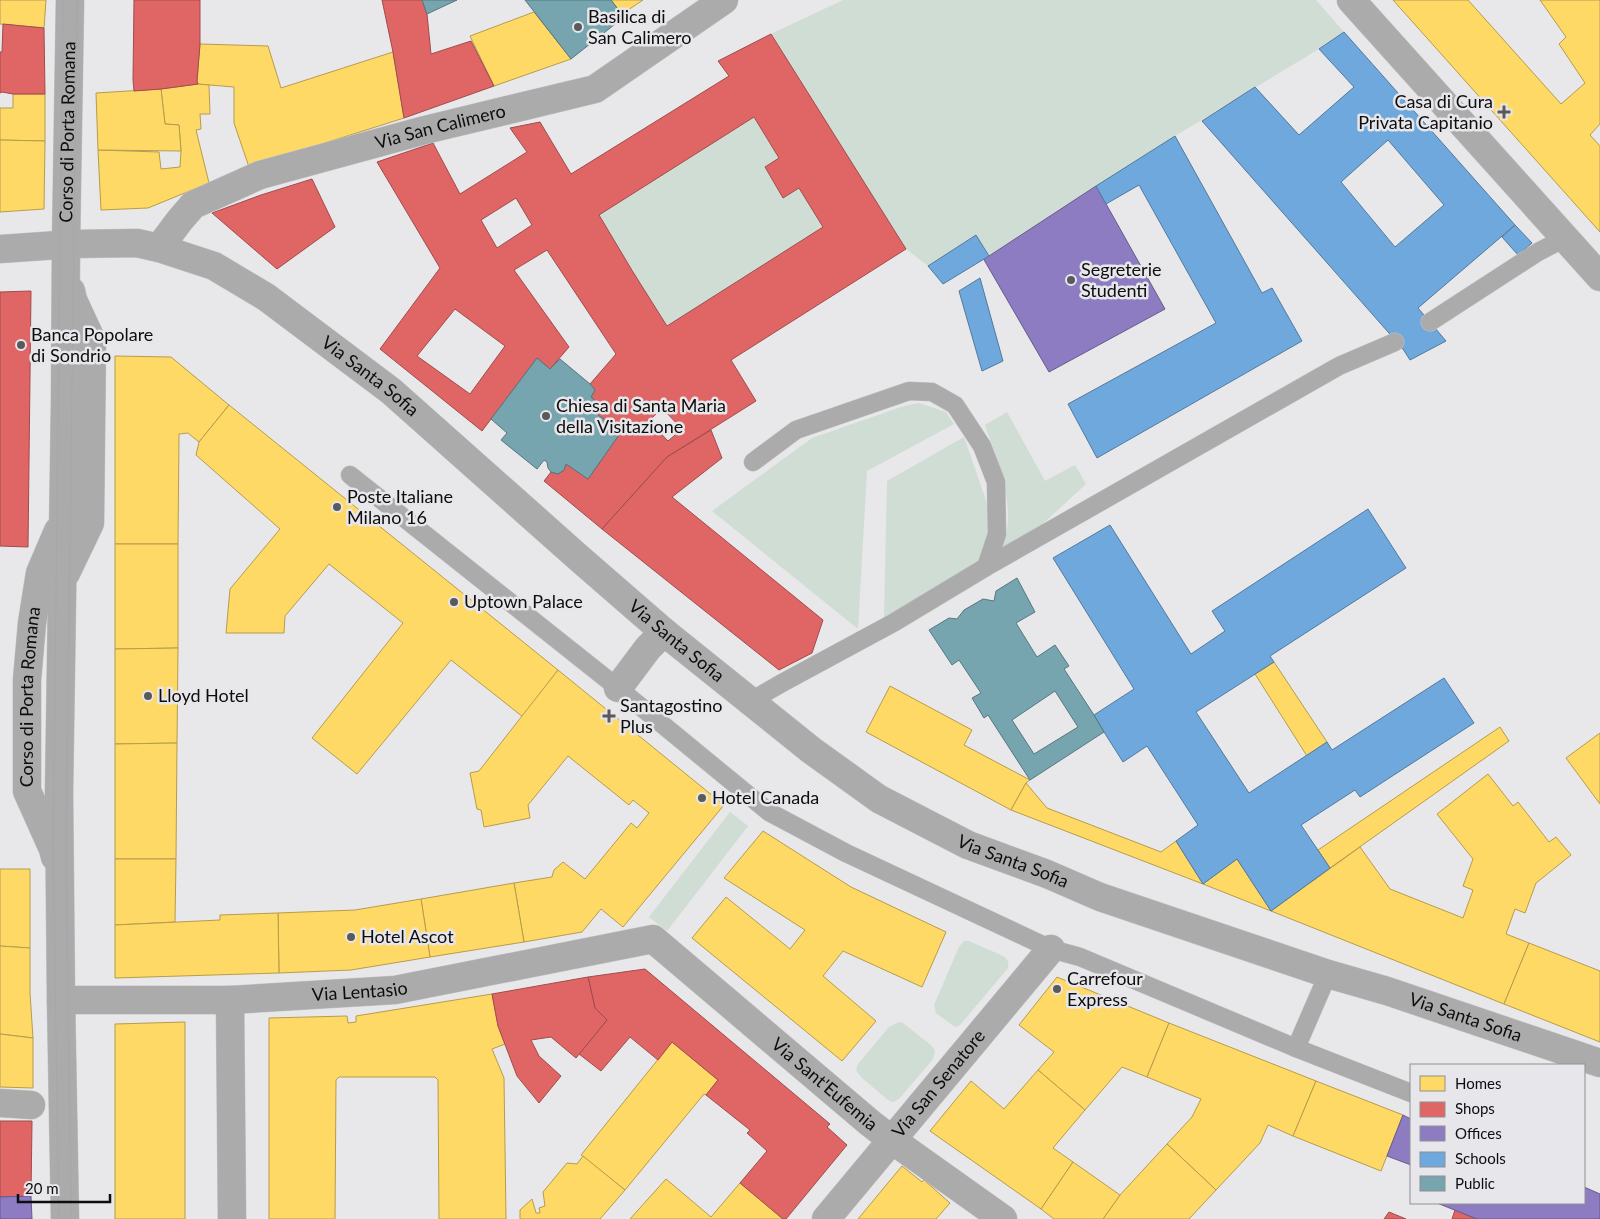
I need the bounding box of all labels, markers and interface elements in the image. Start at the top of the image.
place label: Basilica di San Calimero [588,5,691,48]
marker: Basilica di San Calimero [572,21,584,33]
street label: Corso di Porta Romana [54,41,79,223]
place label: Casa di Cura Privata Capitanio [1358,90,1493,133]
street label: Via San Calimero [373,99,508,153]
marker: Casa di Cura Privata Capitanio [1497,105,1511,119]
place label: Segreterie Studenti [1081,258,1162,301]
marker: Segreterie Studenti [1065,274,1077,286]
place label: Banca Popolare di Sondrio [31,323,153,366]
street label: Via Santa Sofia [318,331,424,421]
marker: Banca Popolare di Sondrio [15,339,27,351]
place label: Chiesa di Santa Maria della Visitazione [556,394,726,437]
marker: Chiesa di Santa Maria della Visitazione [540,410,552,422]
place label: Poste Italiane Milano 16 [347,485,453,528]
marker: Poste Italiane Milano 16 [331,501,343,513]
place label: Uptown Palace [464,590,583,612]
street label: Via Santa Sofia [625,594,729,686]
marker: Uptown Palace [448,596,460,608]
street label: Corso di Porta Romana [15,605,44,787]
place label: Lloyd Hotel [158,684,249,706]
marker: Lloyd Hotel [142,690,154,702]
place label: Santagostino Plus [620,694,722,737]
marker: Santagostino Plus [602,709,616,723]
place label: Hotel Canada [712,786,819,808]
marker: Hotel Canada [696,792,708,804]
street label: Via Santa Sofia [954,829,1072,892]
place label: Hotel Ascot [361,925,454,947]
marker: Hotel Ascot [345,931,357,943]
place label: Carrefour Express [1067,967,1143,1010]
street label: Via Lentasio [311,976,409,1005]
marker: Carrefour Express [1051,983,1063,995]
street label: Via Santa Sofia [1407,987,1525,1046]
street label: Via San Senatore [887,1025,989,1142]
street label: Via Sant'Eufemia [767,1032,882,1135]
legend [1410,1064,1585,1204]
text: Homes [1455,1074,1501,1092]
text: Shops [1455,1099,1495,1117]
text: Offices [1455,1124,1502,1142]
text: Schools [1455,1149,1506,1167]
scale bar [18,1172,110,1204]
text: Public [1455,1174,1495,1192]
text: 20 m [25,1179,59,1197]

